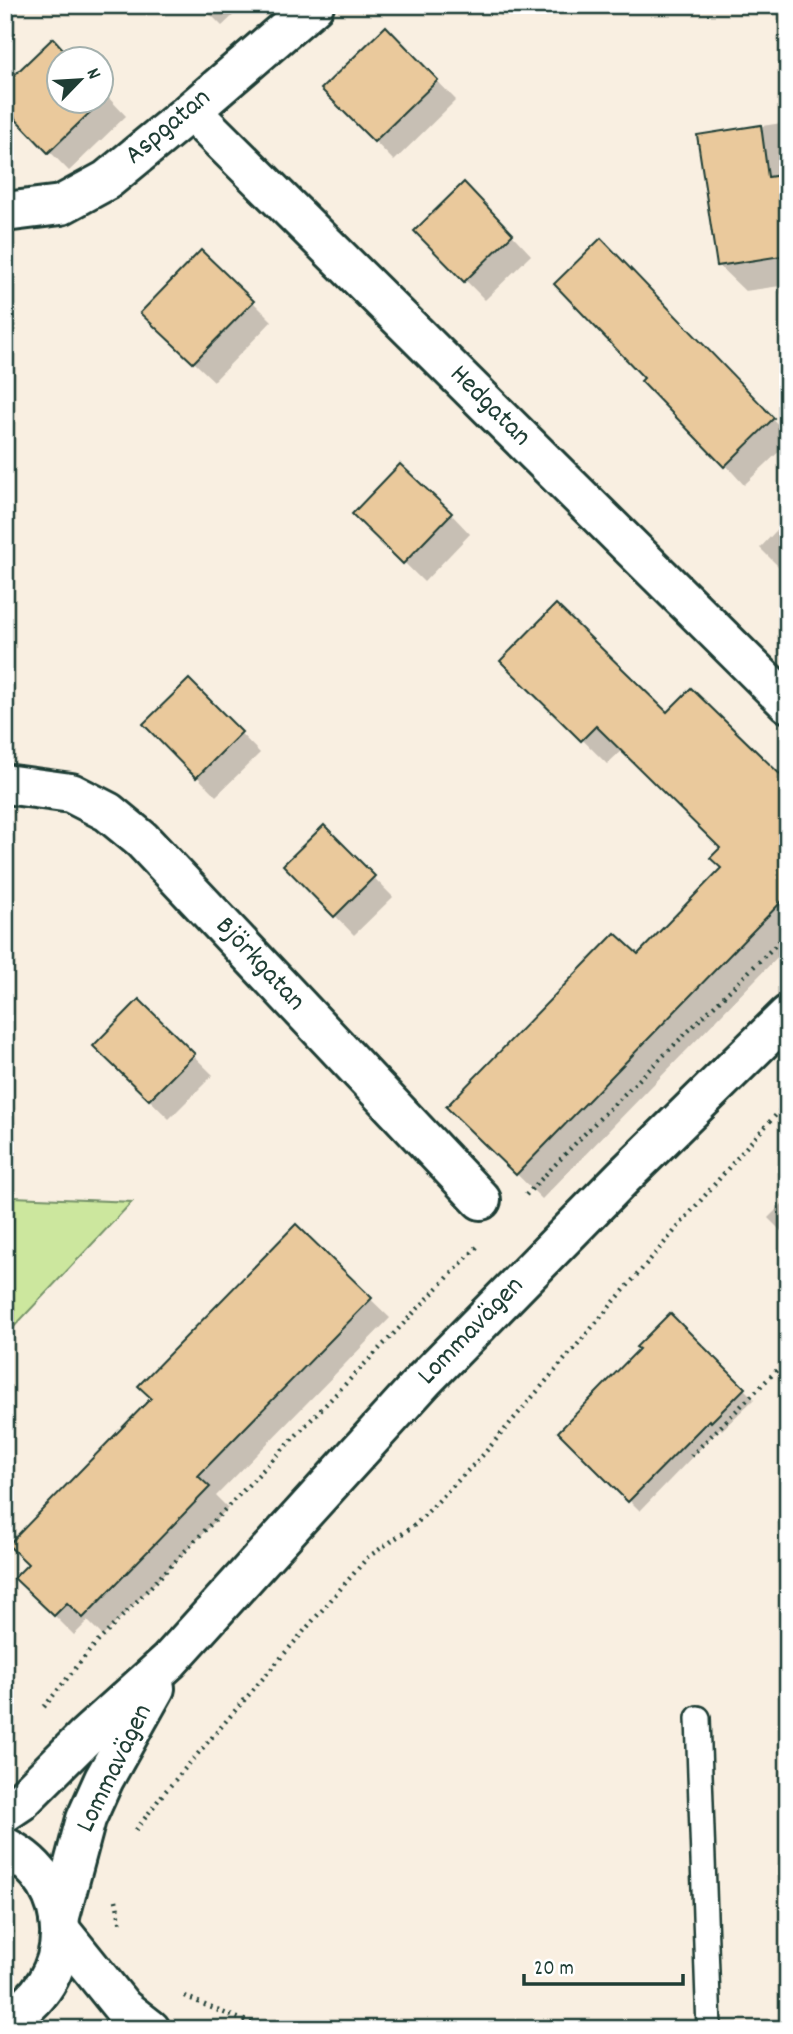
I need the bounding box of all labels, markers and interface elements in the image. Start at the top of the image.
north arrow [46,46,116,116]
text: N [78,64,106,84]
street label: Aspgatan [117,80,221,176]
street label: Hedgatan [439,357,539,457]
street label: Björkgatan [205,909,313,1021]
street label: Lommavägen [409,1268,535,1396]
street label: Lommavägen [68,1698,164,1840]
scale bar [524,1943,683,1987]
text: 20 m [534,1955,574,1985]

